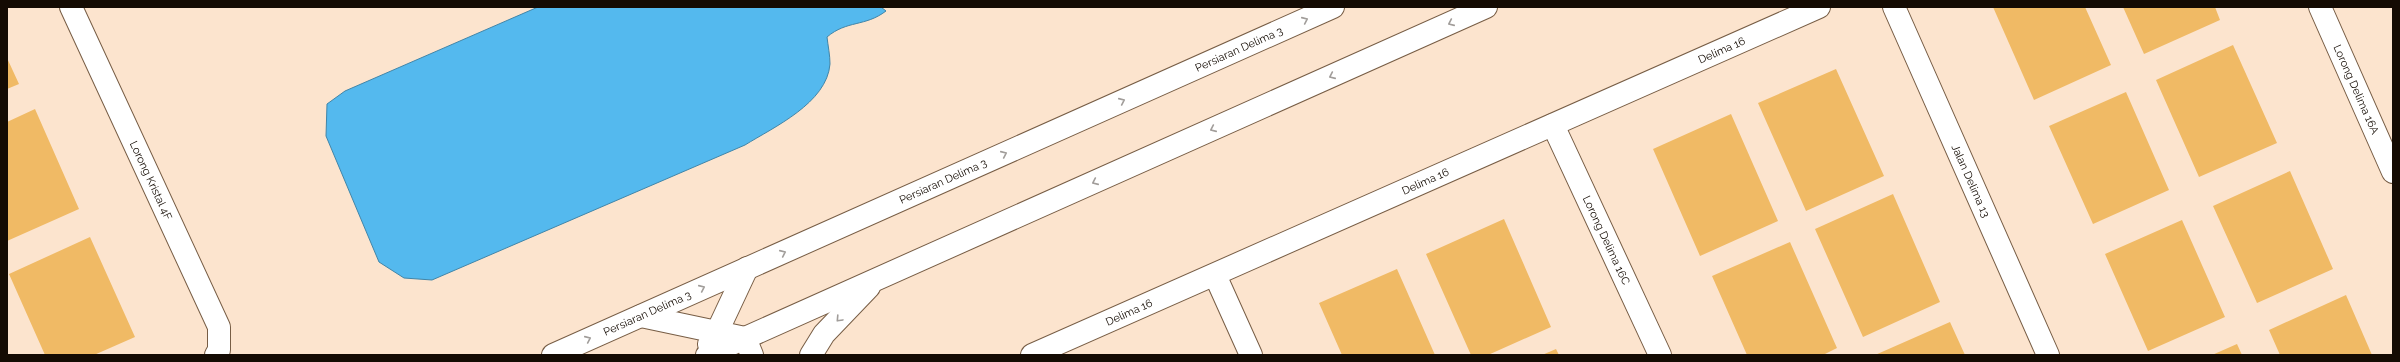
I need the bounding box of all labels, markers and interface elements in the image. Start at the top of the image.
one-way arrow [1301,16,1308,24]
one-way arrow [1447,18,1455,26]
street label: Persiaran Delima 3 [1193,24,1285,74]
street label: Delima 16 [1696,34,1747,66]
street label: Lorong Delima 16A [2331,43,2382,137]
one-way arrow [1329,71,1336,79]
one-way arrow [1118,98,1126,106]
one-way arrow [1210,124,1218,132]
street label: Lorong Kristal 4F [127,139,175,222]
street label: Jalan Delima 13 [1949,142,1993,219]
one-way arrow [999,151,1007,159]
street label: Persiaran Delima 3 [897,156,989,206]
street label: Delima 16 [1400,165,1451,197]
one-way arrow [1091,177,1099,185]
street label: Lorong Delima 16C [1580,194,1633,287]
one-way arrow [779,249,786,257]
one-way arrow [698,285,706,293]
street label: Persiaran Delima 3 [601,288,693,338]
street label: Delima 16 [1103,296,1155,328]
one-way arrow [836,314,843,322]
one-way arrow [584,336,592,344]

